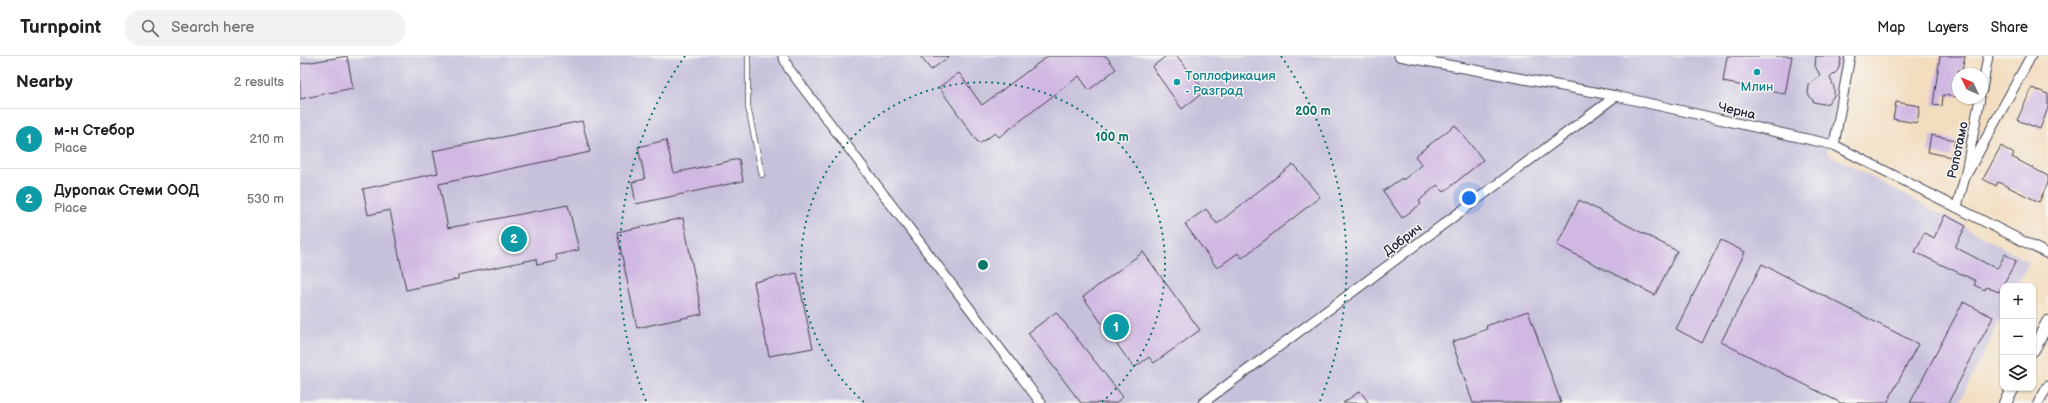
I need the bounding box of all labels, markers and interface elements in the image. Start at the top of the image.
search box [125,10,405,46]
text: Turnpoint [20,16,101,39]
icon: search [139,17,161,39]
text: Search here [171,18,254,37]
text: Map [1877,19,1905,36]
text: Layers [1927,19,1969,36]
text: Share [1991,19,2028,36]
marker: Млин [1752,67,1762,77]
place label: Топлофикация - Разград [1185,68,1276,99]
north arrow [1952,68,1988,104]
text: Nearby [16,72,73,92]
text: 2 results [234,74,284,90]
marker: Топлофикация - Разград [1172,77,1182,87]
place label: Млин [1741,79,1773,95]
street label: Черна [1716,99,1758,123]
text: 200 m [1295,104,1331,119]
street label: Ропотамо [1944,120,1972,180]
text: м-н Стебор [54,121,135,140]
text: 100 m [1095,130,1129,145]
text: 1 [26,131,32,147]
text: 210 m [250,131,284,147]
text: Place [54,140,87,156]
text: Дуропак Стеми ООД [54,181,199,200]
your location [1459,188,1479,208]
text: 2 [25,191,33,207]
text: 530 m [247,191,284,207]
text: Place [54,200,87,216]
street label: Добрич [1380,220,1425,260]
pin: 2 [501,224,527,254]
centre of rings [976,258,990,272]
map controls [2000,283,2036,391]
button: + [2000,283,2036,319]
pin: 1 [1103,312,1129,342]
button: − [2000,319,2036,355]
button: layers [2000,355,2036,391]

